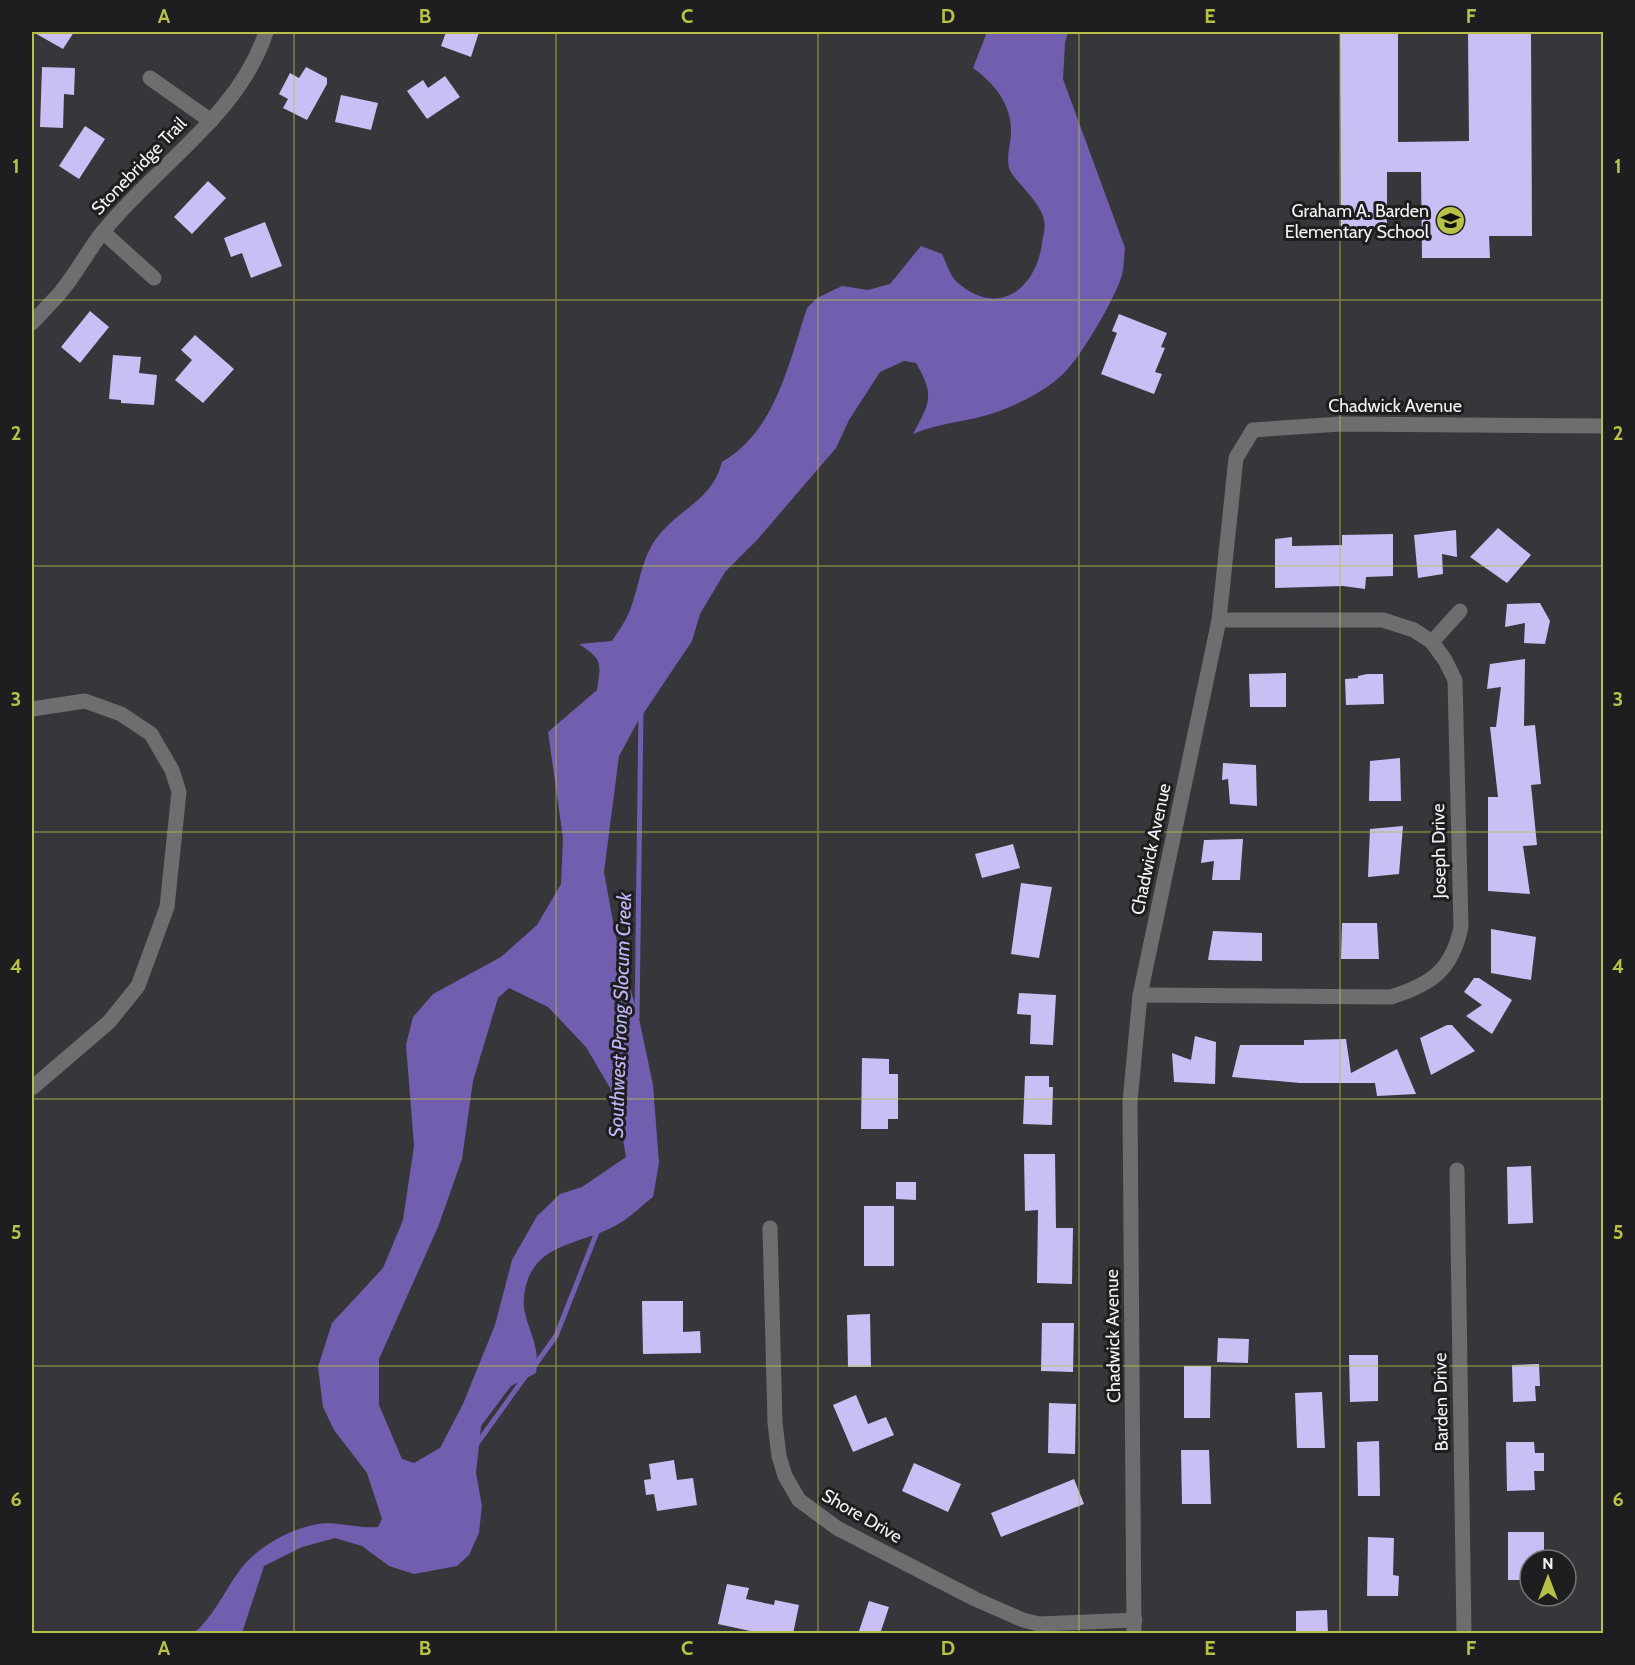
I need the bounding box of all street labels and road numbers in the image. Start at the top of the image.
street label: Stonebridge Trail [87,112,192,219]
street label: Chadwick Avenue [1328,395,1462,417]
street label: Chadwick Avenue [1126,781,1176,917]
street label: Joseph Drive [1427,803,1451,900]
street label: Chadwick Avenue [1101,1269,1125,1403]
street label: Barden Drive [1429,1353,1453,1451]
street label: Shore Drive [818,1484,906,1548]

